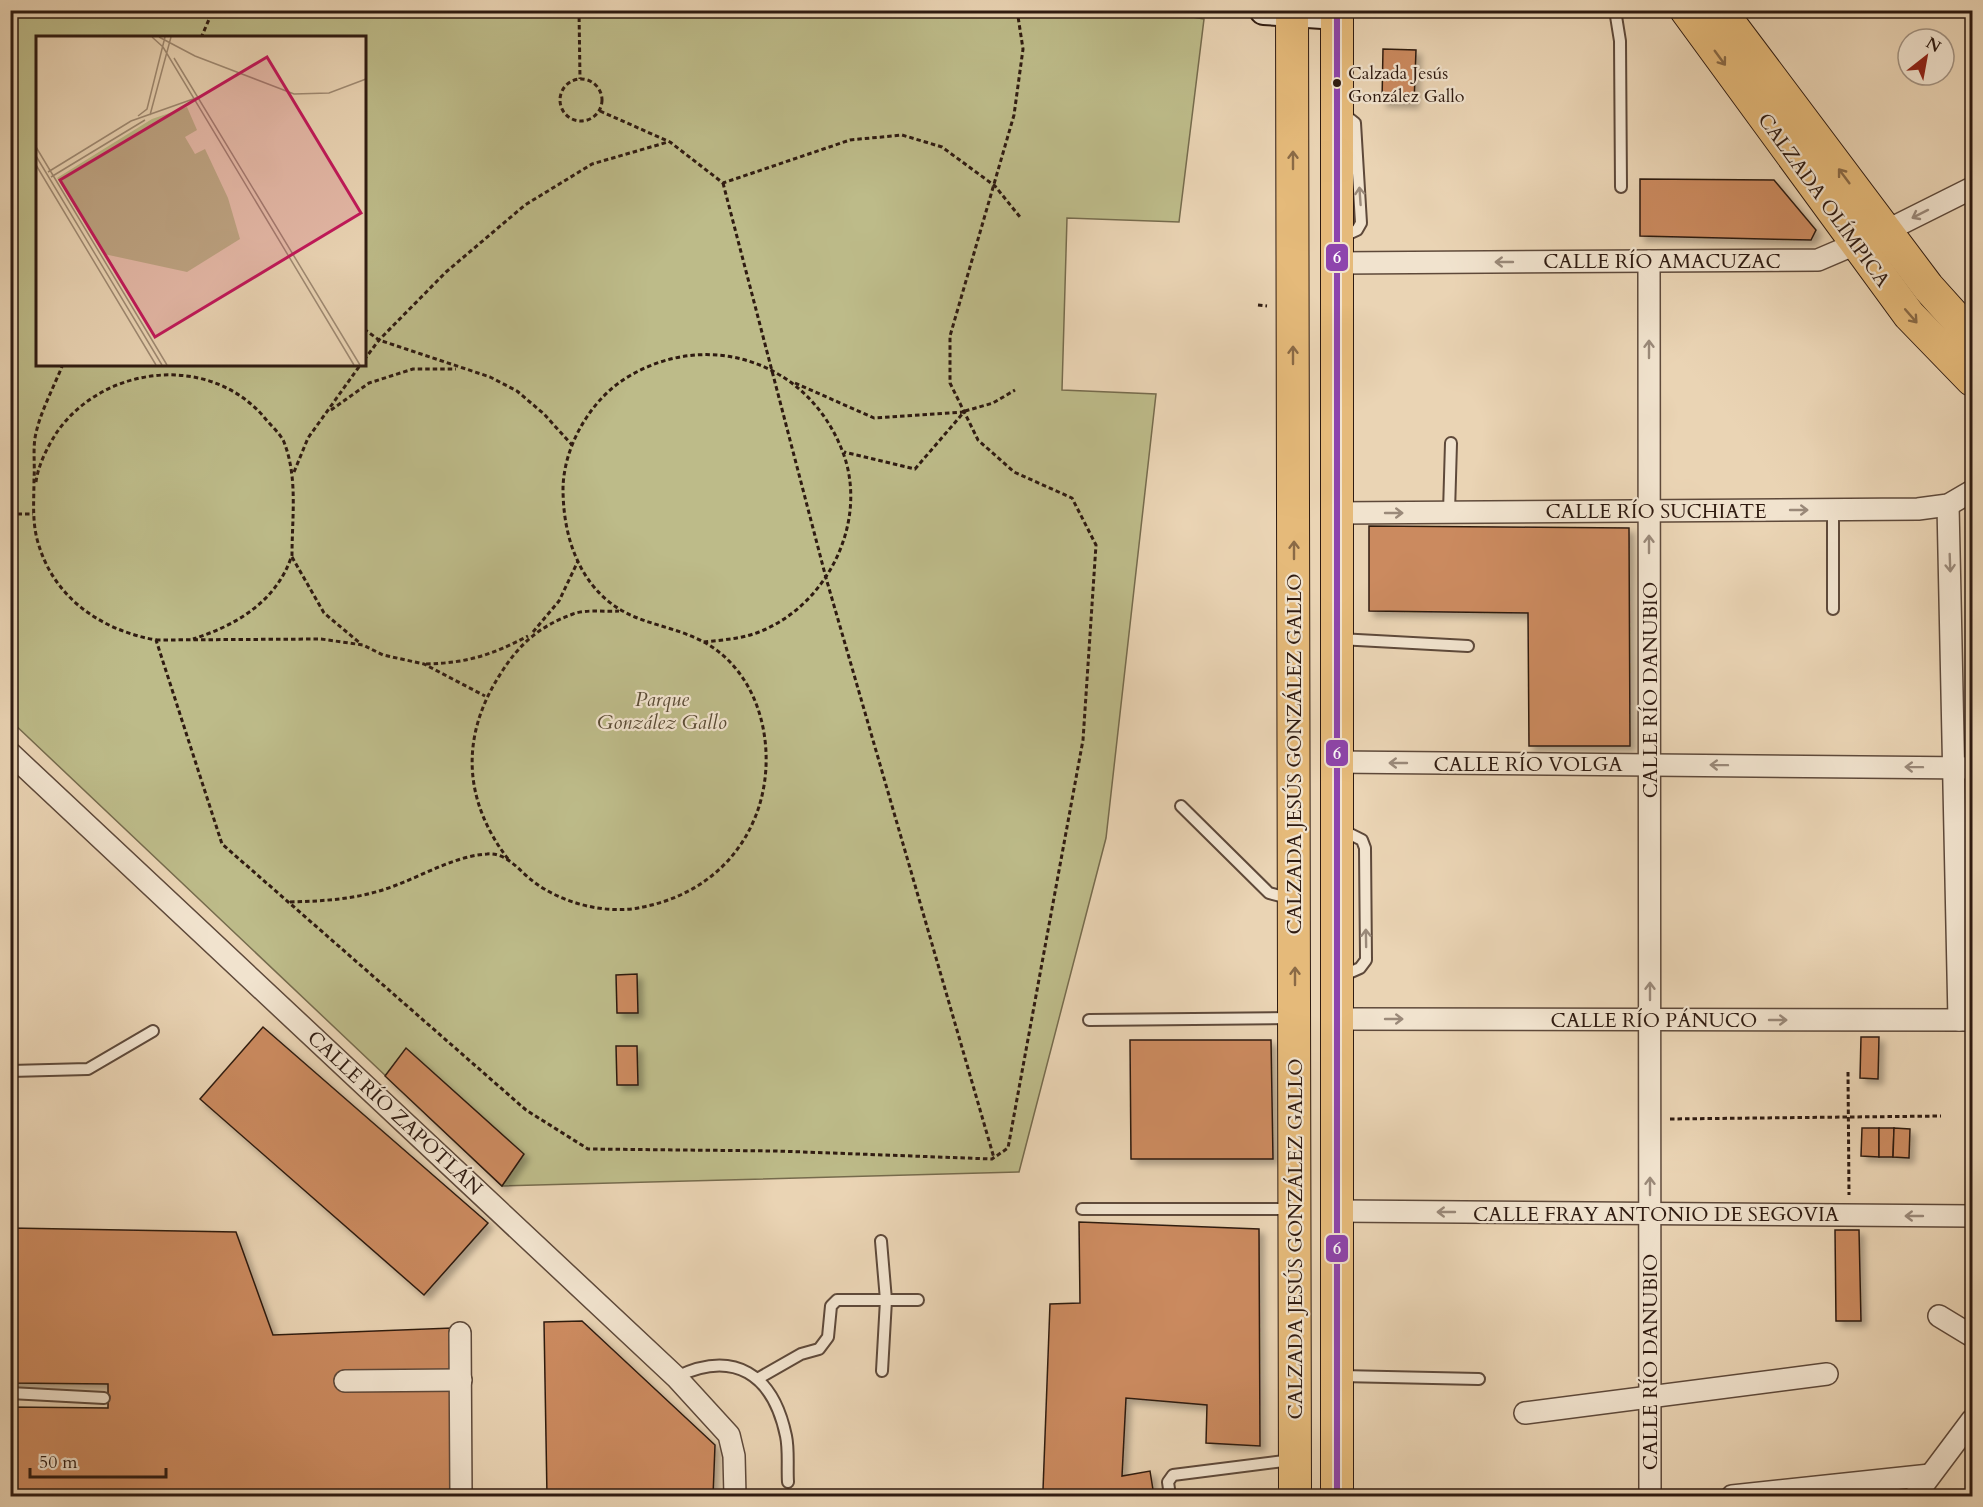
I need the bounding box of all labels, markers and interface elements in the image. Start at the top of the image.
north arrow [1896,27,1956,87]
text: N [1922,32,1945,58]
inset map [36,36,366,366]
one-way arrow [1714,49,1726,65]
place label: Calzada Jesús González Gallo [1348,61,1465,109]
marker: Calzada Jesús González Gallo [1331,77,1343,89]
street label: CALZADA OLÍMPICA [1752,107,1897,293]
one-way arrow [1287,151,1299,171]
one-way arrow [1838,168,1850,184]
one-way arrow [1354,187,1365,207]
one-way arrow [1912,209,1930,220]
line badge: 6 [1325,243,1349,272]
text: 6 [1333,247,1341,269]
street label: CALLE RÍO AMACUZAC [1543,248,1781,275]
one-way arrow [1495,256,1515,268]
one-way arrow [1904,308,1917,324]
one-way arrow [1643,340,1655,360]
one-way arrow [1287,346,1299,366]
street label: CALLE RÍO SUCHIATE [1545,498,1767,525]
one-way arrow [1788,504,1808,516]
one-way arrow [1383,507,1403,519]
one-way arrow [1643,535,1655,555]
one-way arrow [1288,541,1300,561]
one-way arrow [1944,553,1956,573]
street label: CALZADA JESÚS GONZÁLEZ GALLO [1281,573,1308,935]
street label: CALLE RÍO DANUBIO [1637,582,1664,798]
park label: Parque González Gallo [597,686,727,736]
line badge: 6 [1325,739,1349,767]
text: 6 [1333,743,1341,765]
street label: CALLE RÍO VOLGA [1434,751,1623,778]
one-way arrow [1389,757,1409,769]
one-way arrow [1710,759,1730,771]
one-way arrow [1905,761,1925,773]
one-way arrow [1360,929,1372,949]
one-way arrow [1289,967,1301,987]
one-way arrow [1644,982,1656,1002]
street label: CALLE RÍO PÁNUCO [1551,1007,1757,1034]
one-way arrow [1384,1013,1404,1025]
one-way arrow [1768,1014,1788,1026]
street label: CALLE RÍO ZAPOTLÁN [302,1025,488,1201]
street label: CALZADA JESÚS GONZÁLEZ GALLO [1282,1058,1309,1420]
one-way arrow [1644,1177,1656,1197]
street label: CALLE FRAY ANTONIO DE SEGOVIA [1473,1201,1840,1228]
one-way arrow [1437,1206,1457,1218]
one-way arrow [1905,1210,1925,1222]
line badge: 6 [1325,1234,1349,1263]
text: 6 [1333,1238,1341,1260]
street label: CALLE RÍO DANUBIO [1637,1254,1664,1470]
scale bar [30,1441,166,1479]
text: 50 m [39,1450,78,1475]

